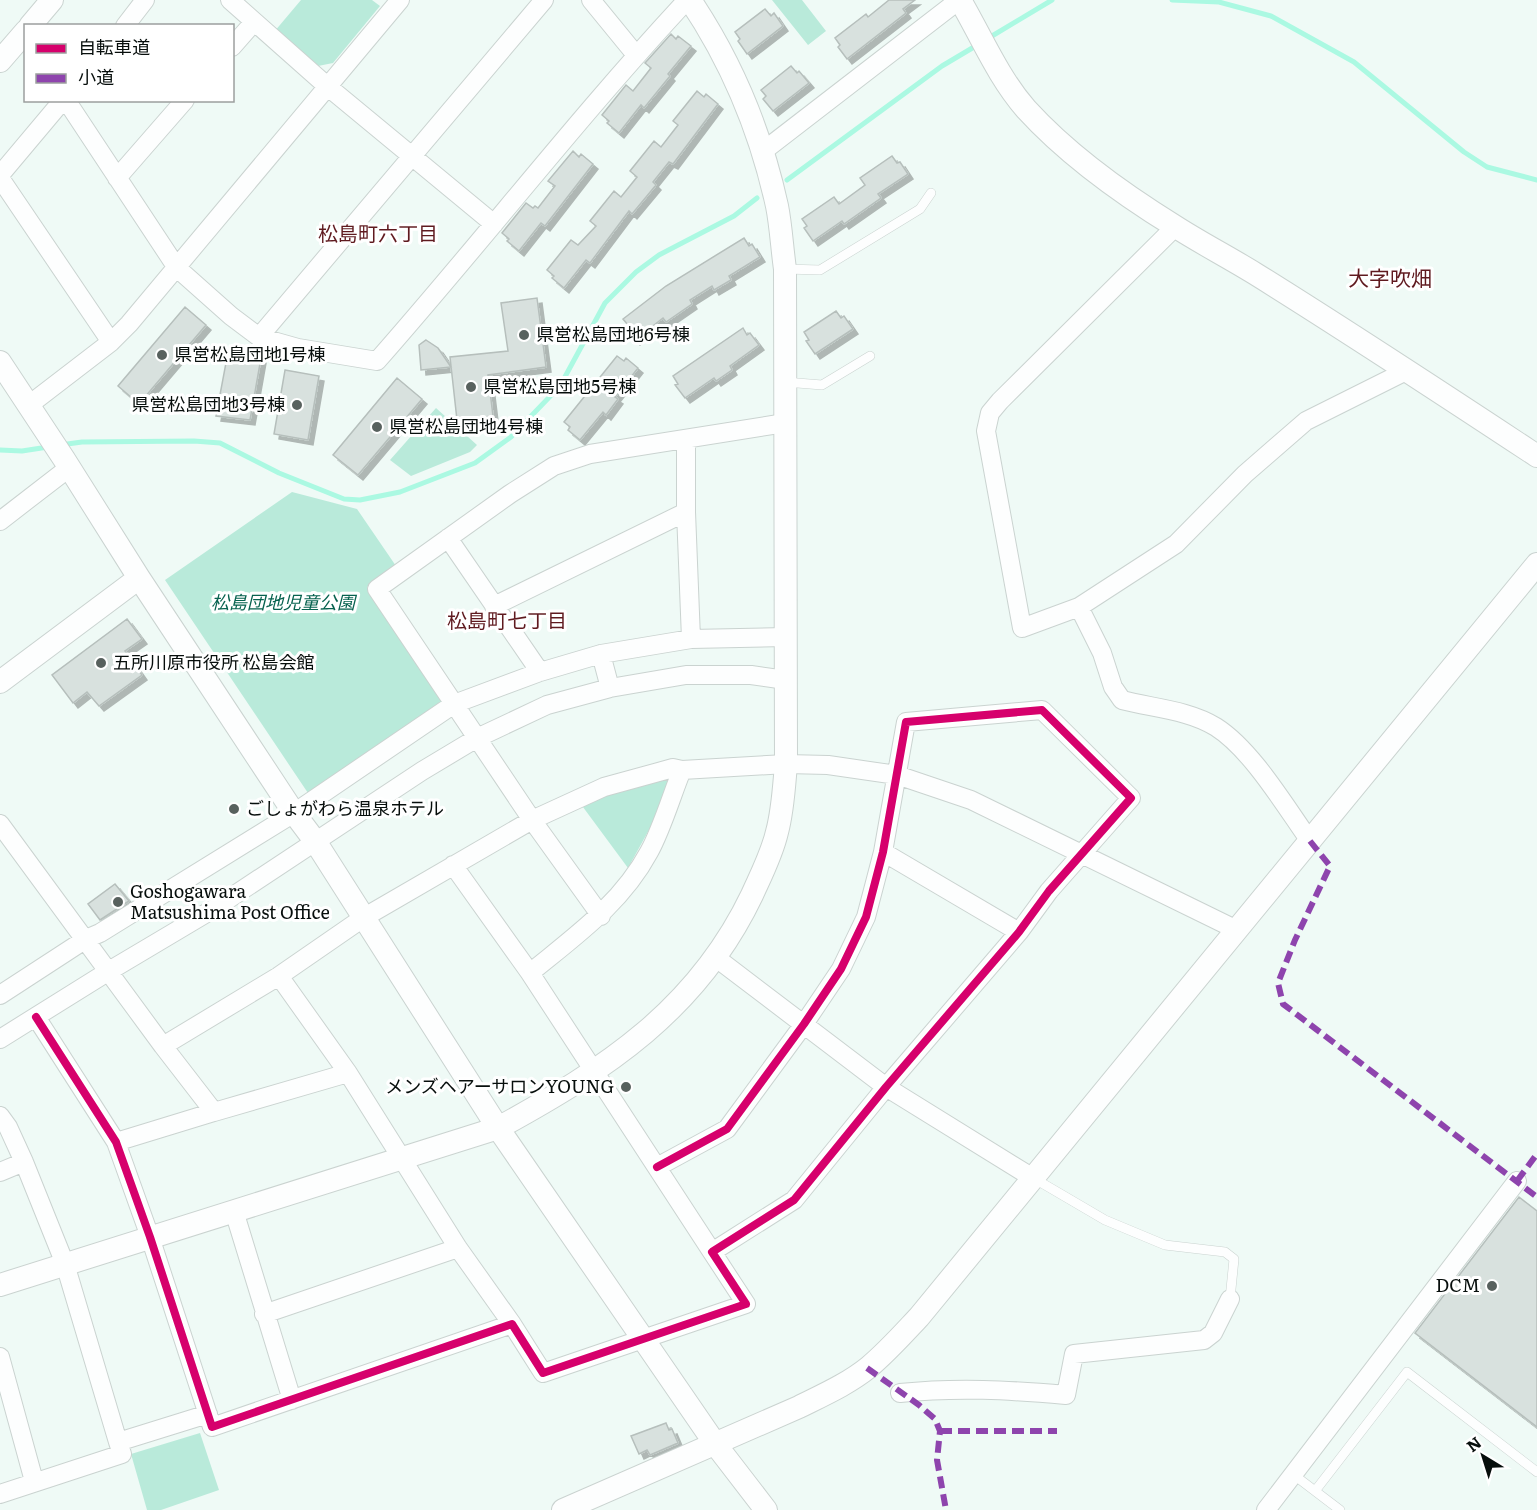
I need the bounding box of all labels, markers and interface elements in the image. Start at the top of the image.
legend [24,24,234,102]
text: 自転車道 [78,33,150,60]
text: 小道 [78,63,114,90]
district label: 松島町六丁目 [318,217,438,247]
district label: 大字吹畑 [1348,261,1432,292]
place label: 県営松島団地6号棟 [536,320,690,347]
marker: 県営松島団地6号棟 [517,328,531,342]
place label: 県営松島団地1号棟 [174,340,325,367]
marker: 県営松島団地1号棟 [155,348,169,362]
place label: 県営松島団地5号棟 [483,372,636,399]
marker: 県営松島団地5号棟 [464,380,478,394]
place label: 県営松島団地3号棟 [131,390,285,417]
marker: 県営松島団地3号棟 [290,398,304,412]
place label: 県営松島団地4号棟 [389,412,543,439]
marker: 県営松島団地4号棟 [370,420,384,434]
park label: 松島団地児童公園 [211,588,358,615]
district label: 松島町七丁目 [447,604,567,634]
place label: 五所川原市役所 松島会館 [113,648,315,675]
marker: 五所川原市役所 松島会館 [94,656,108,670]
place label: ごしょがわら温泉ホテル [246,794,444,821]
marker: ごしょがわら温泉ホテル [227,802,241,816]
place label: Goshogawara Matsushima Post Office [130,877,330,925]
marker: Goshogawara Matsushima Post Office [111,895,125,909]
place label: メンズヘアーサロンYOUNG [385,1072,614,1099]
marker: メンズヘアーサロンYOUNG [619,1080,633,1094]
place label: DCM [1436,1271,1480,1298]
marker: DCM [1485,1279,1499,1293]
north arrow [1453,1426,1513,1486]
text: N [1460,1430,1486,1457]

